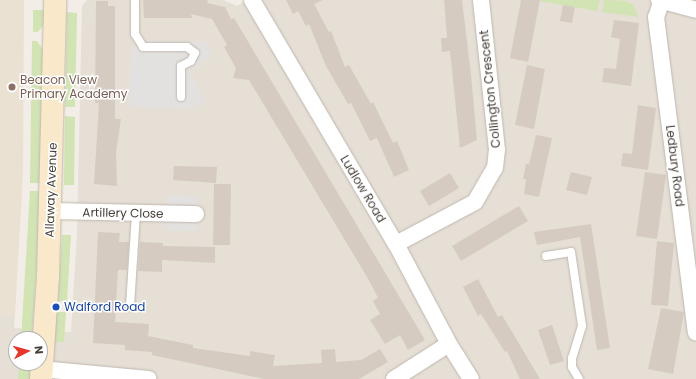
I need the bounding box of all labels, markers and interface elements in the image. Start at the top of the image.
street label: Collington Crescent [477,29,503,149]
place label: Beacon View Primary Academy [20,73,127,101]
marker: Beacon View Primary Academy [7,82,17,92]
street label: Ledbury Road [663,124,687,208]
street label: Allaway Avenue [42,142,60,238]
street label: Ludlow Road [337,153,389,225]
street label: Artillery Close [82,205,164,221]
place label: Walford Road [64,300,145,314]
marker: Walford Road [51,302,61,312]
north arrow [8,331,48,371]
text: N [31,345,47,355]

